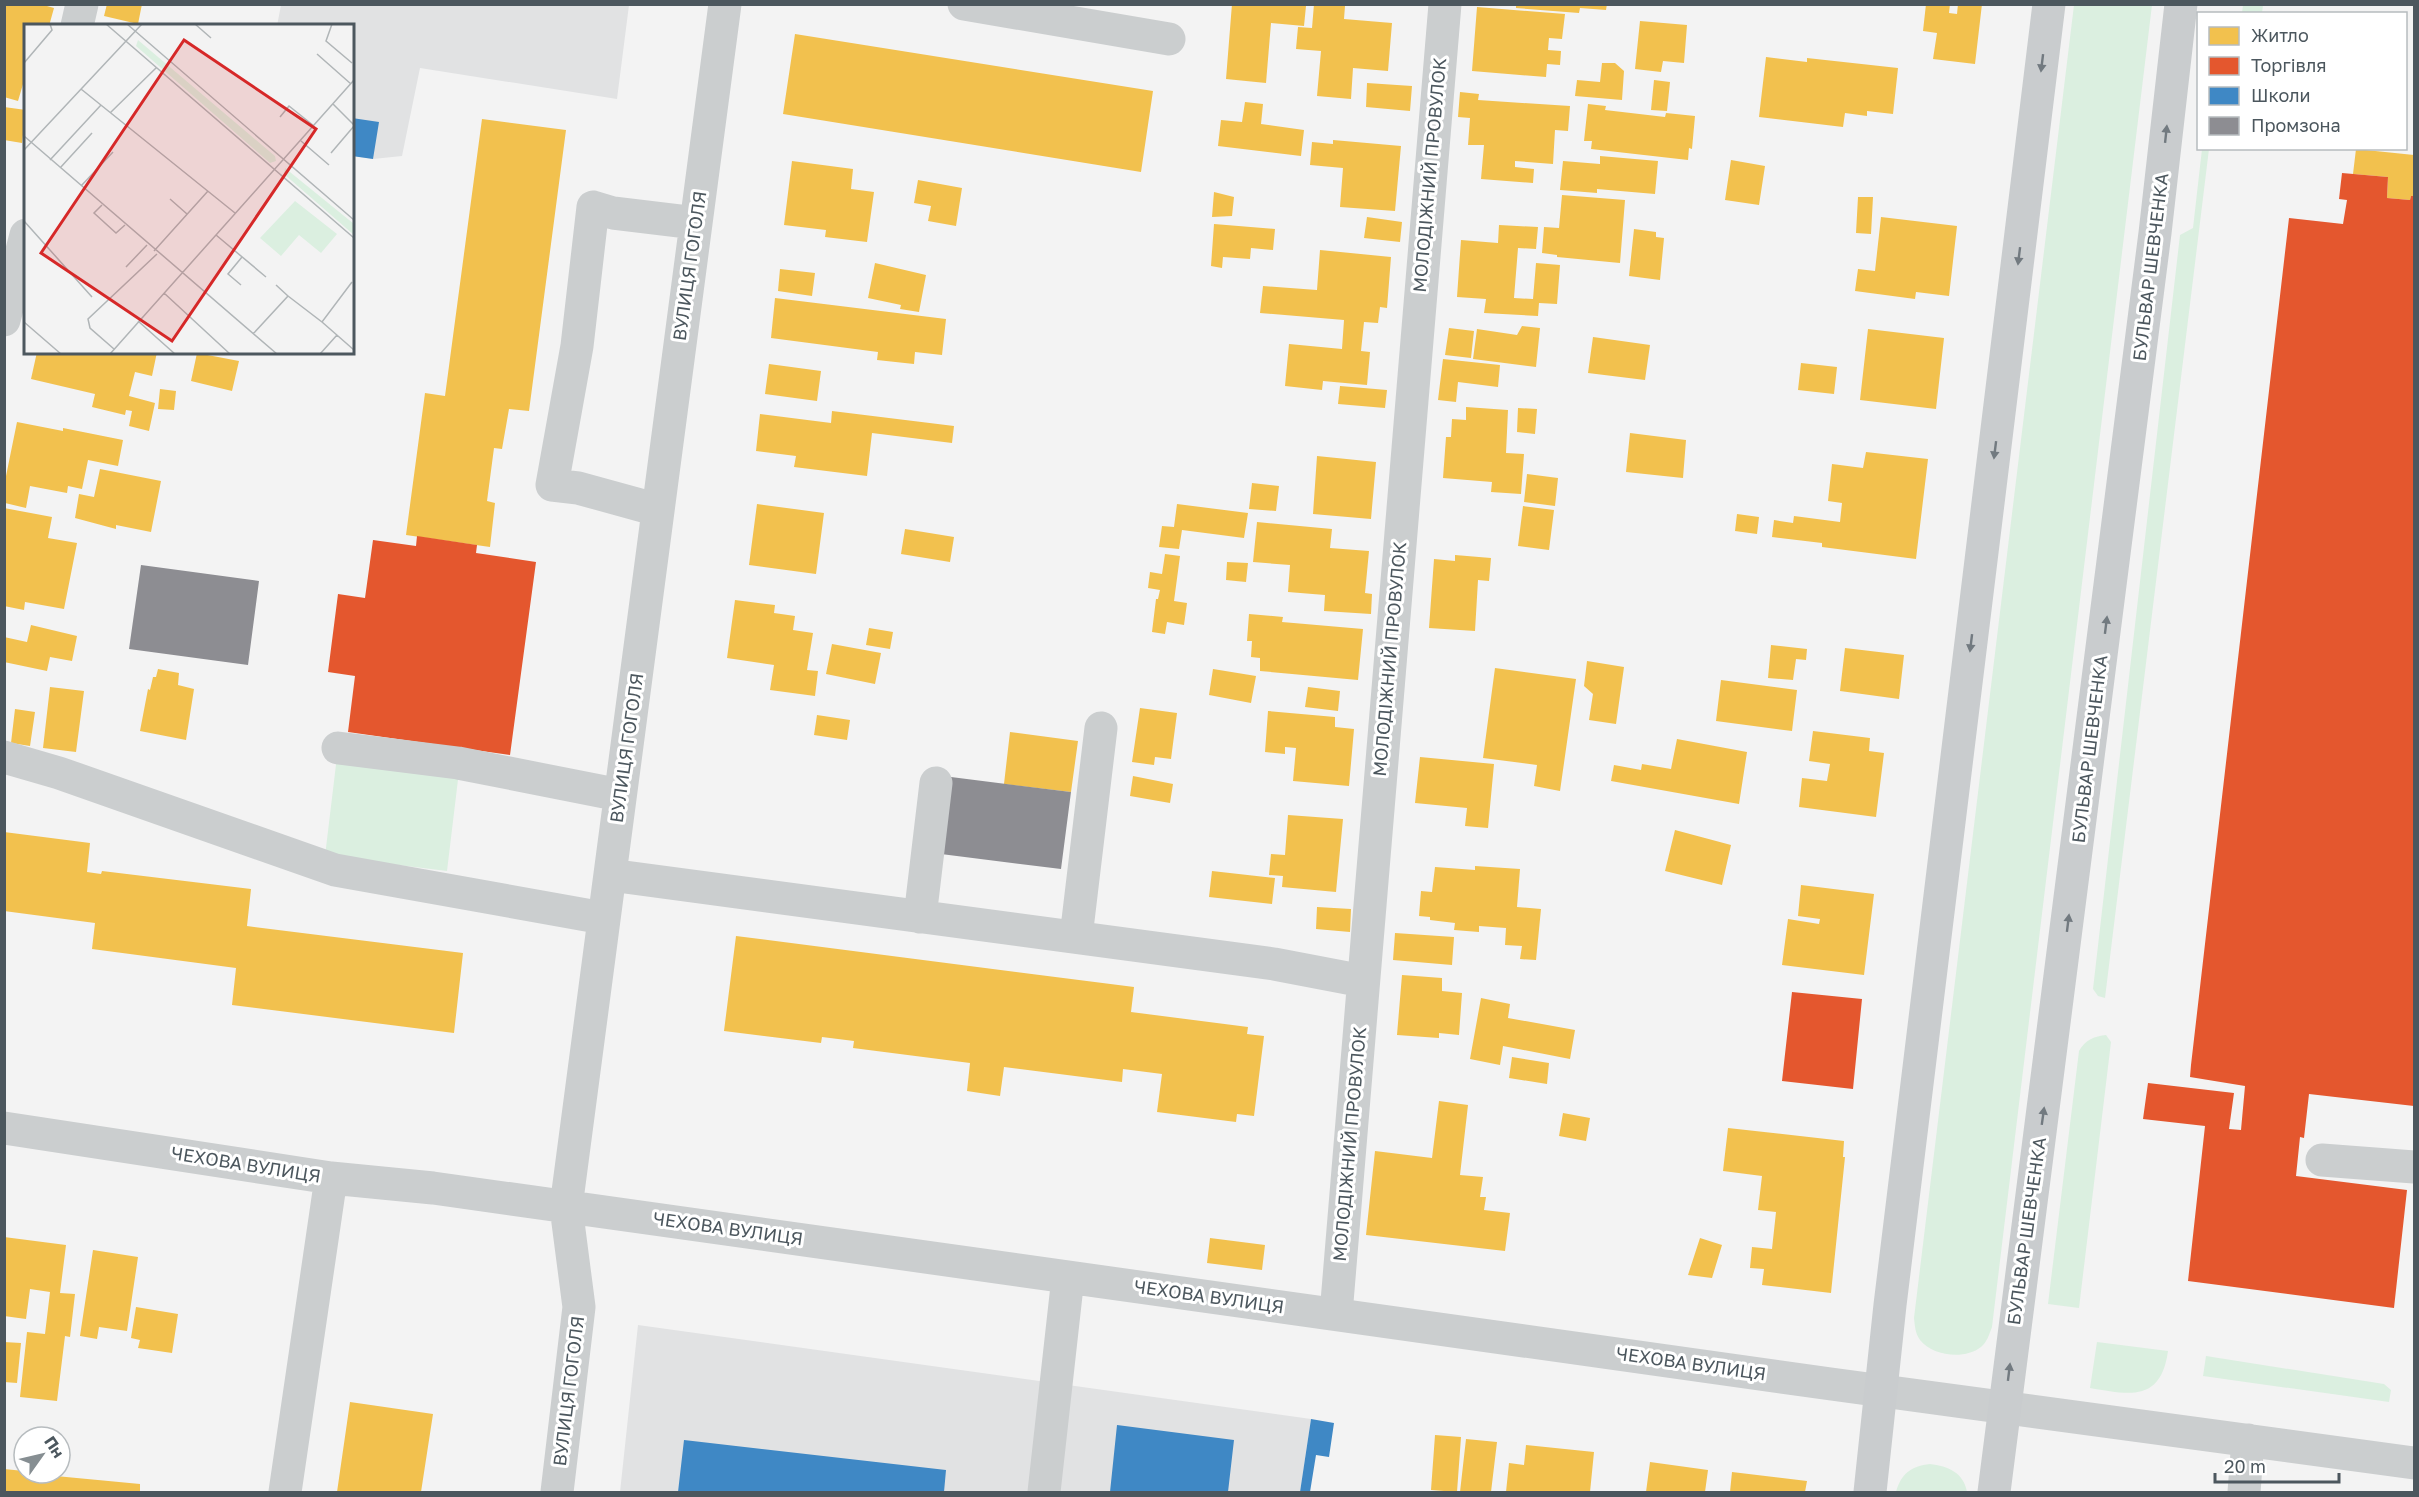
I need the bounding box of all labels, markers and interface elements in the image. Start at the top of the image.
legend [2197,12,2407,150]
inset map [24,24,354,354]
text: Житло [2251,24,2309,46]
one-way arrow [2037,53,2047,72]
text: Торгівля [2251,54,2326,76]
street label: МОЛОДІЖНИЙ ПРОВУЛОК [1408,56,1450,293]
text: Школи [2251,84,2311,106]
text: Промзона [2251,114,2341,136]
one-way arrow [2162,124,2171,143]
street label: БУЛЬВАР ШЕВЧЕНКА [2128,171,2172,362]
street label: ВУЛИЦЯ ГОГОЛЯ [668,190,710,342]
one-way arrow [2014,247,2024,266]
one-way arrow [1990,440,2000,459]
street label: МОЛОДІЖНИЙ ПРОВУЛОК [1368,540,1410,777]
one-way arrow [2101,616,2111,635]
one-way arrow [1967,634,1976,653]
street label: БУЛЬВАР ШЕВЧЕНКА [2067,653,2111,844]
street label: ВУЛИЦЯ ГОГОЛЯ [605,672,647,824]
one-way arrow [2064,913,2073,932]
street label: МОЛОДІЖНИЙ ПРОВУЛОК [1328,1025,1370,1262]
one-way arrow [2038,1107,2047,1126]
street label: БУЛЬВАР ШЕВЧЕНКА [2002,1135,2050,1326]
street label: ЧЕХОВА ВУЛИЦЯ [170,1141,323,1187]
street label: ЧЕХОВА ВУЛИЦЯ [652,1207,805,1249]
street label: ЧЕХОВА ВУЛИЦЯ [1133,1275,1286,1317]
street label: ВУЛИЦЯ ГОГОЛЯ [548,1315,588,1467]
street label: ЧЕХОВА ВУЛИЦЯ [1615,1342,1768,1384]
one-way arrow [2004,1362,2013,1381]
north arrow [12,1425,72,1485]
text: Пн [40,1432,69,1461]
scale bar [2215,1446,2340,1484]
text: 20 m [2224,1455,2266,1477]

